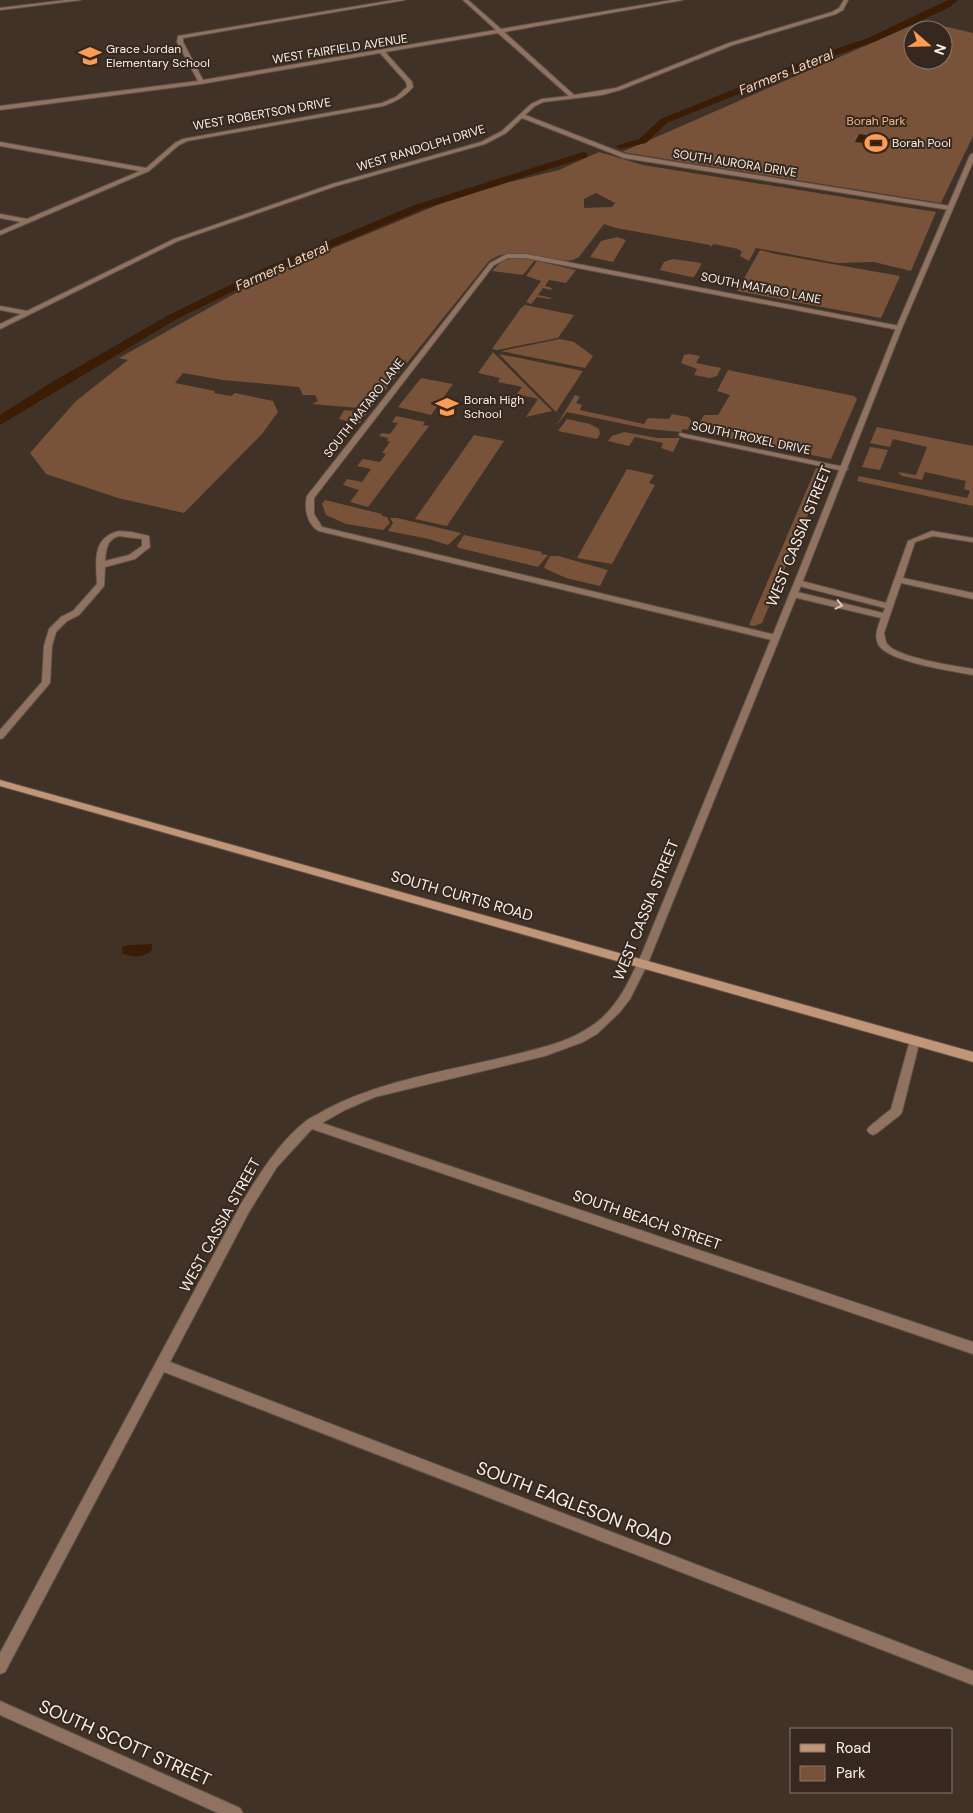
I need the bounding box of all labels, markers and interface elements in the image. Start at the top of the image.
north arrow [903,20,953,70]
street label: WEST FAIRFIELD AVENUE [271,30,409,68]
place label: Grace Jordan Elementary School [106,41,210,71]
text: N [930,42,950,57]
school or university icon: Grace Jordan Elementary School [77,43,103,69]
water label: Farmers Lateral [736,44,837,99]
street label: WEST ROBERTSON DRIVE [192,94,332,134]
park label: Borah Park [846,113,906,129]
street label: WEST RANDOLPH DRIVE [355,121,487,175]
sports icon: Borah Pool [863,130,889,156]
place label: Borah Pool [892,135,951,151]
street label: SOUTH AURORA DRIVE [672,145,798,181]
water label: Farmers Lateral [232,237,332,295]
street label: SOUTH MATARO LANE [700,269,823,308]
street label: SOUTH MATARO LANE [320,355,408,461]
place label: Borah High School [464,392,524,422]
school or university icon: Borah High School [434,394,460,420]
street label: SOUTH TROXEL DRIVE [690,418,812,458]
street label: WEST CASSIA STREET [762,463,836,609]
one-way arrow [835,599,844,610]
street label: WEST CASSIA STREET [609,837,683,983]
street label: SOUTH CURTIS ROAD [389,866,535,926]
street label: WEST CASSIA STREET [175,1154,265,1296]
street label: SOUTH BEACH STREET [570,1185,724,1255]
street label: SOUTH EAGLESON ROAD [473,1456,675,1552]
street label: SOUTH SCOTT STREET [35,1694,215,1792]
legend [790,1728,953,1793]
text: Road [836,1738,871,1758]
text: Park [836,1763,866,1783]

